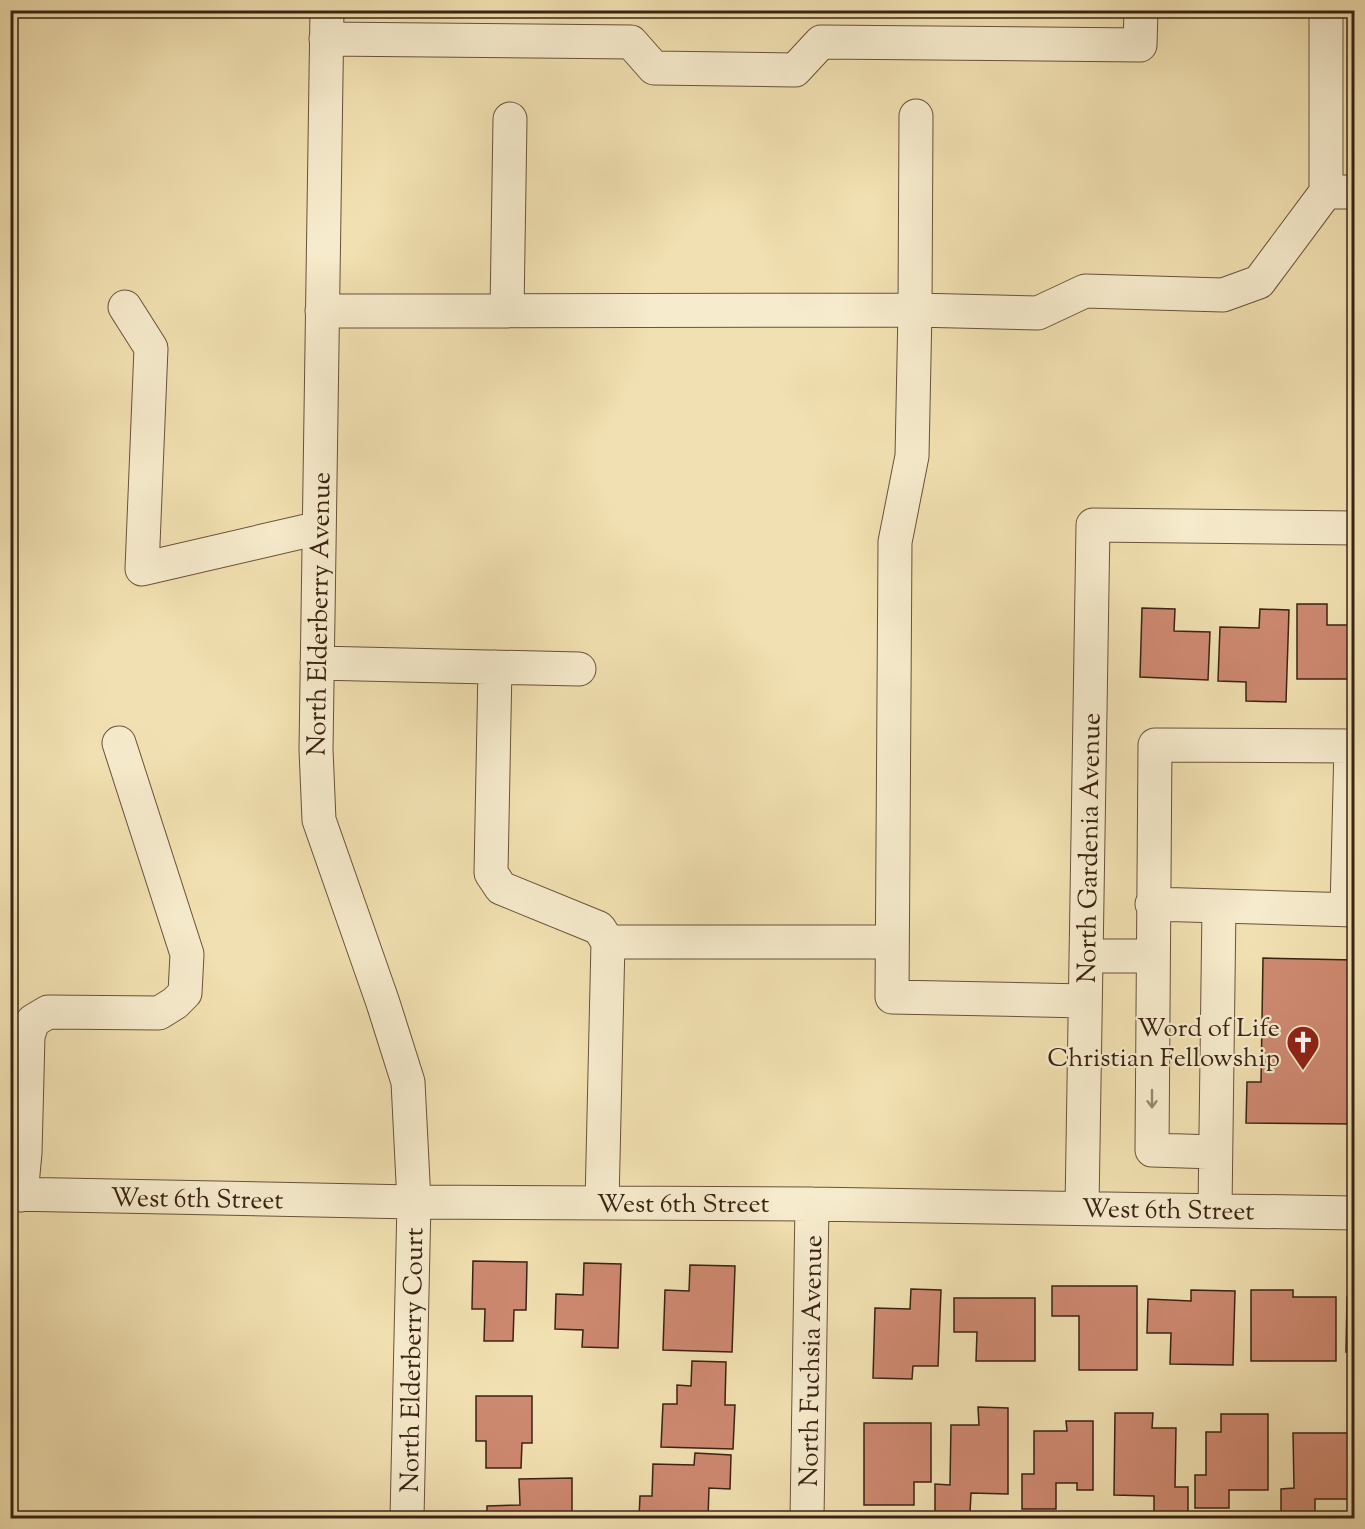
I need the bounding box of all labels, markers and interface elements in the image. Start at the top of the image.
street label: North Elderberry Avenue [300,472,341,756]
street label: North Gardenia Avenue [1070,713,1111,984]
place label: Word of Life Christian Fellowship [1047,1011,1280,1078]
church icon: Word of Life Christian Fellowship [1285,1024,1321,1071]
one-way arrow [1146,1088,1158,1108]
street label: West 6th Street [110,1180,284,1221]
street label: West 6th Street [597,1187,769,1224]
street label: West 6th Street [1081,1191,1255,1232]
street label: North Elderberry Court [393,1227,434,1493]
street label: North Fuchsia Avenue [792,1235,833,1487]

